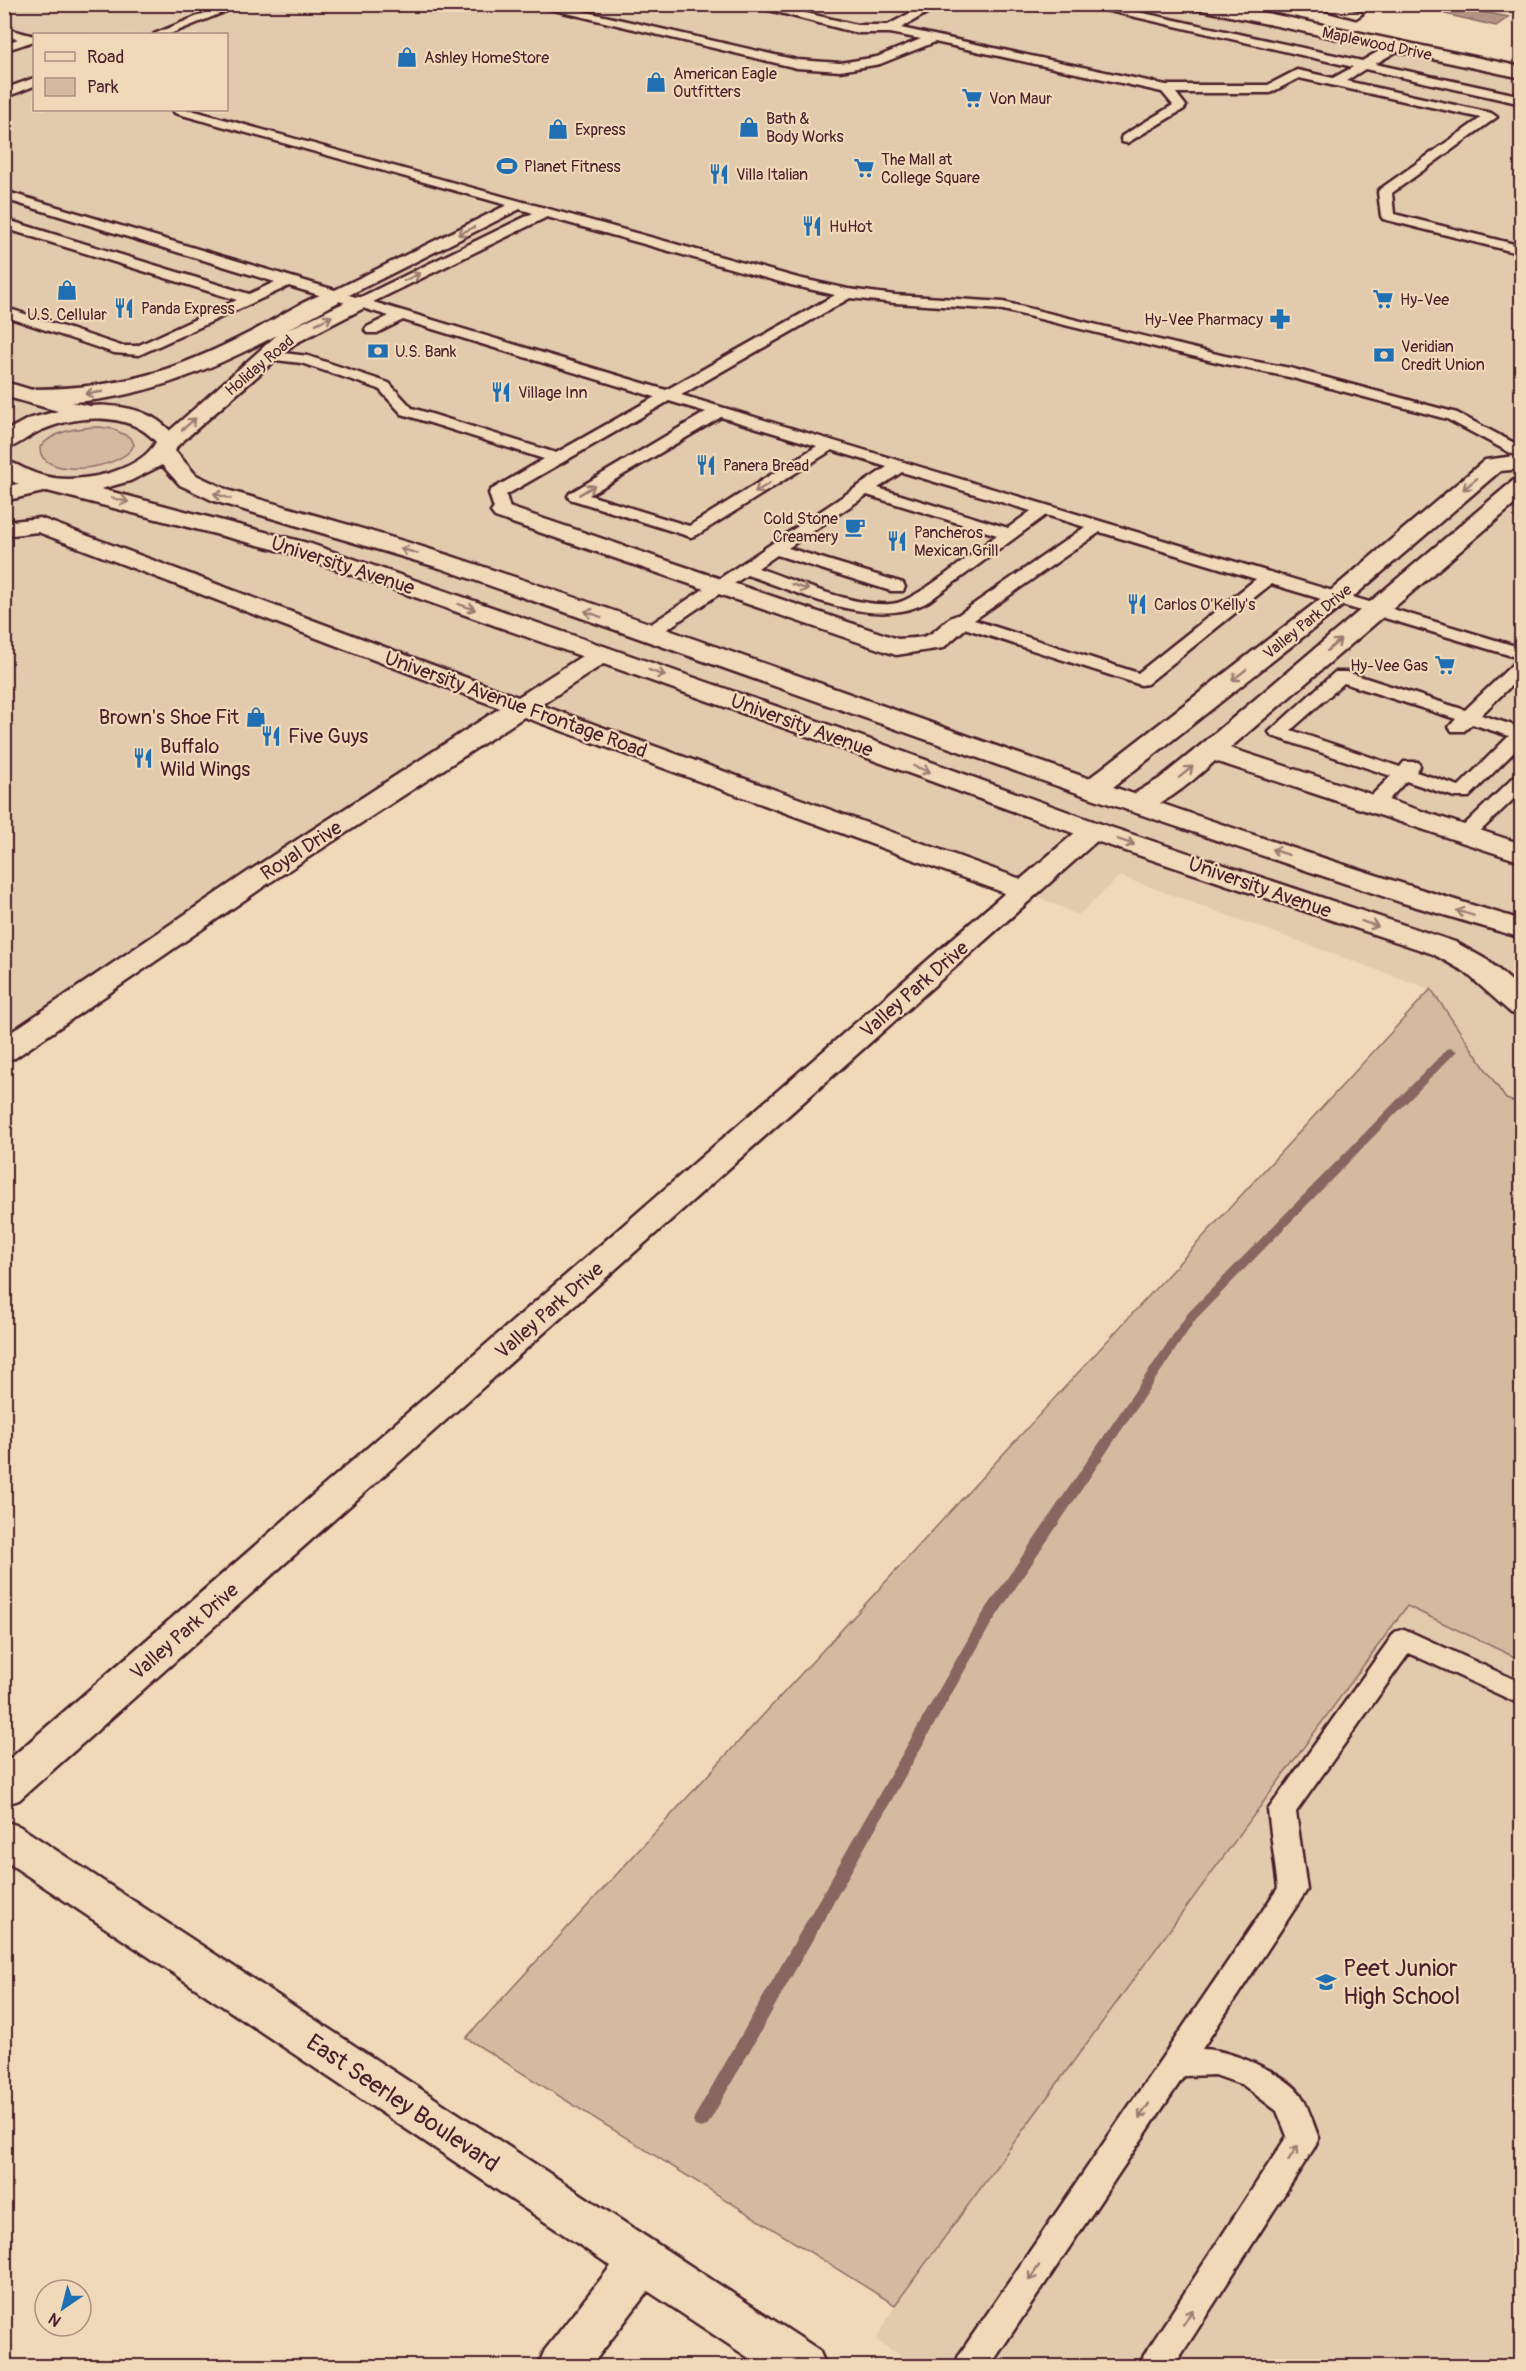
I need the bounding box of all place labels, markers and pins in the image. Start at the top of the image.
shop icon: Ashley HomeStore [395,45,419,69]
place label: Ashley HomeStore [424,48,549,68]
place label: American Eagle Outfitters [673,64,777,102]
shop icon: American Eagle Outfitters [644,70,668,94]
supermarket icon: Von Maur [960,86,984,110]
place label: Von Maur [989,89,1052,109]
place label: Bath & Body Works [766,109,844,147]
shop icon: Bath & Body Works [737,115,761,139]
shop icon: Express [546,117,570,141]
place label: Express [575,120,626,140]
place label: The Mall at College Square [881,150,980,188]
sports icon: Planet Fitness [495,154,519,178]
supermarket icon: The Mall at College Square [852,156,876,180]
place label: Planet Fitness [524,157,621,177]
restaurant icon: Villa Italian [707,162,731,186]
place label: Villa Italian [736,165,808,185]
restaurant icon: HuHot [800,214,824,238]
place label: HuHot [829,217,873,237]
shop icon: U.S. Cellular [55,278,79,302]
supermarket icon: Hy-Vee [1371,287,1395,311]
place label: Hy-Vee [1400,290,1449,310]
restaurant icon: Panda Express [112,296,136,320]
place label: Panda Express [141,299,235,319]
place label: U.S. Cellular [27,305,107,325]
pharmacy icon: Hy-Vee Pharmacy [1268,307,1292,331]
place label: Hy-Vee Pharmacy [1144,310,1263,330]
place label: Veridian Credit Union [1401,337,1485,375]
bank icon: U.S. Bank [366,339,390,363]
place label: U.S. Bank [395,342,457,362]
bank icon: Veridian Credit Union [1372,343,1396,367]
restaurant icon: Village Inn [489,380,513,404]
place label: Village Inn [518,383,588,403]
restaurant icon: Panera Bread [694,453,718,477]
place label: Panera Bread [723,456,809,476]
place label: Cold Stone Creamery [763,509,838,547]
cafe icon: Cold Stone Creamery [843,515,867,539]
place label: Pancheros Mexican Grill [914,523,999,561]
restaurant icon: Pancheros Mexican Grill [885,529,909,553]
restaurant icon: Carlos O'Kelly's [1125,592,1149,616]
place label: Carlos O'Kelly's [1154,595,1255,615]
supermarket icon: Hy-Vee Gas [1433,653,1457,677]
place label: Hy-Vee Gas [1350,656,1428,676]
place label: Brown's Shoe Fit [99,705,240,730]
shop icon: Brown's Shoe Fit [244,705,268,729]
restaurant icon: Five Guys [259,724,283,748]
place label: Five Guys [288,724,368,749]
place label: Buffalo Wild Wings [160,734,250,782]
restaurant icon: Buffalo Wild Wings [131,746,155,770]
place label: Peet Junior High School [1343,1954,1460,2011]
school or university icon: Peet Junior High School [1314,1970,1338,1994]

